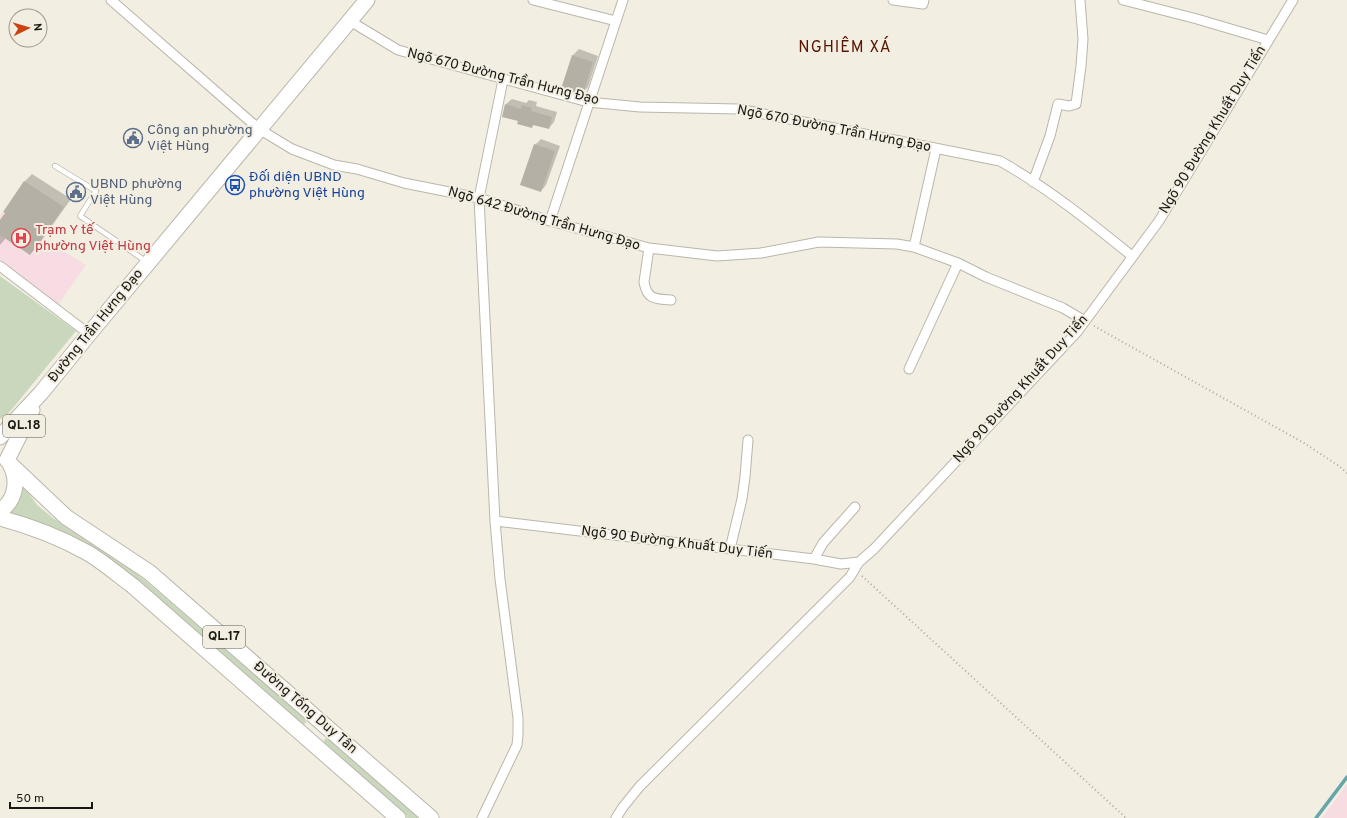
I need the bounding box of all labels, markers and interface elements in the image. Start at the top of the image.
north arrow [8,8,48,48]
text: N [30,23,44,32]
district label: NGHIÊM XÁ [798,36,892,58]
street label: Ngõ 90 Đường Khuất Duy Tiến [1156,43,1270,217]
street label: Ngõ 670 Đường Trần Hưng Đạo [405,45,601,109]
street label: Ngõ 670 Đường Trần Hưng Đạo [735,102,933,156]
place label: Công an phường Việt Hùng [147,122,253,155]
public building icon: Công an phường Việt Hùng [122,127,144,149]
place label: Đối diện UBND phường Việt Hùng [249,169,365,202]
bus stop icon: Đối diện UBND phường Việt Hùng [224,174,246,196]
place label: UBND phường Việt Hùng [90,176,182,209]
public building icon: UBND phường Việt Hùng [65,181,87,203]
street label: Ngõ 642 Đường Trần Hưng Đạo [446,183,642,255]
place label: Trạm Y tế phường Việt Hùng [35,222,151,255]
hospital icon: Trạm Y tế phường Việt Hùng [10,227,32,249]
street label: Đường Trần Hưng Đạo [45,266,147,386]
street label: Ngõ 90 Đường Khuất Duy Tiến [950,312,1092,466]
road number: QL.18 [3,415,45,437]
street label: Ngõ 90 Đường Khuất Duy Tiến [580,523,774,563]
road number: QL.17 [203,626,245,648]
street label: Đường Tống Duy Tân [250,658,360,758]
scale bar [10,784,92,810]
text: 50 m [16,791,44,807]

